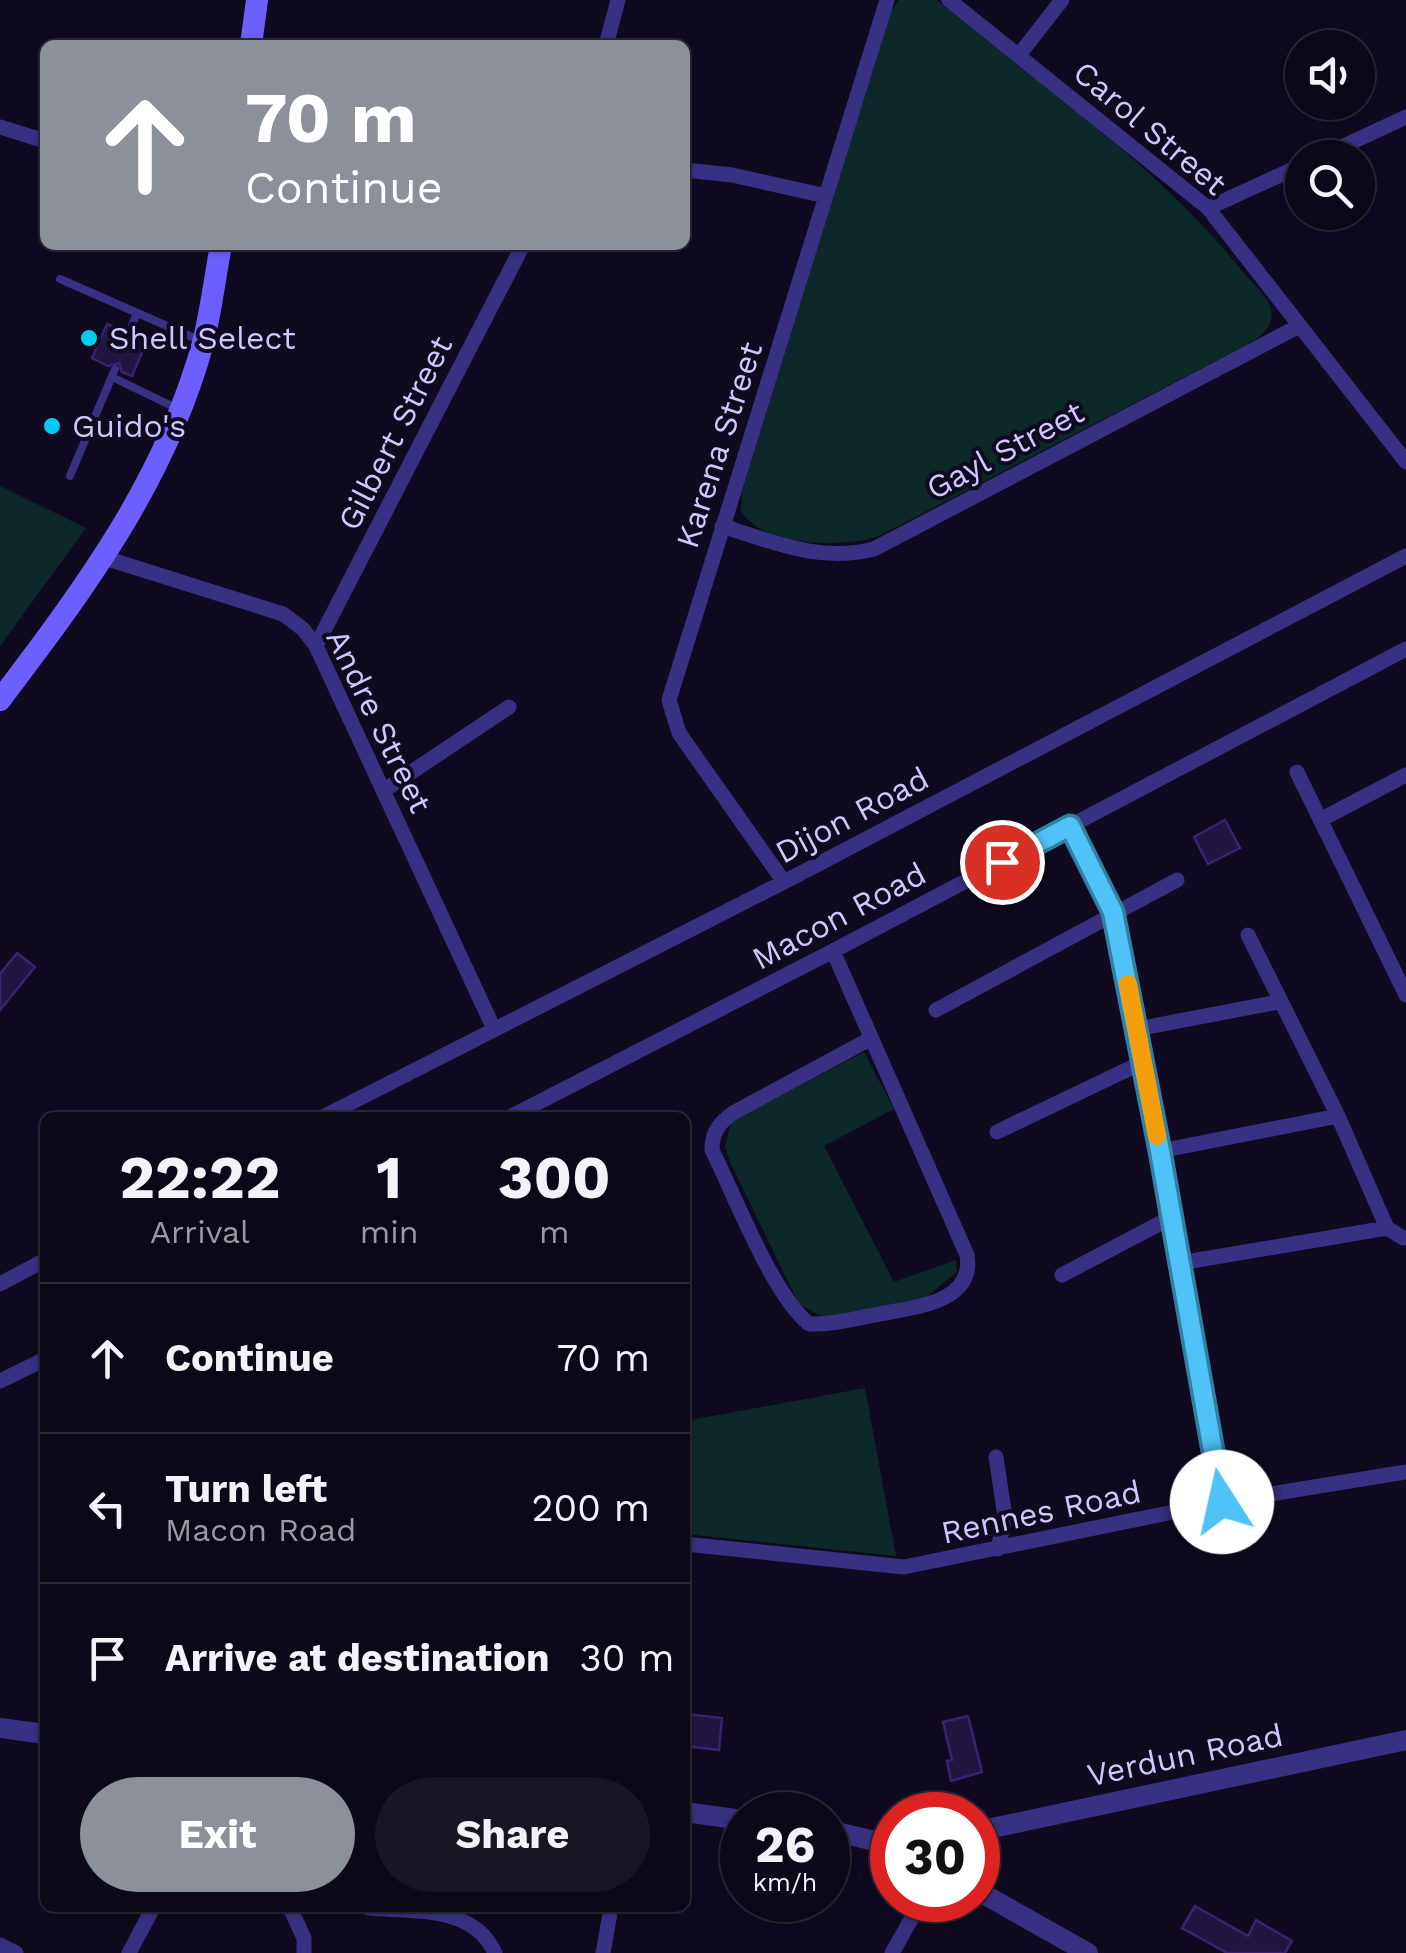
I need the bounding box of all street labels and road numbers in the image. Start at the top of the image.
street label: Carol Street [1066,53,1234,203]
street label: Gilbert Street [330,330,460,536]
street label: Karena Street [668,337,770,553]
street label: Gayl Street [920,393,1090,507]
street label: Andre Street [318,623,440,819]
street label: Dijon Road [769,759,935,871]
street label: Macon Road [746,854,932,978]
street label: Rennes Road [938,1472,1144,1552]
street label: Verdun Road [1084,1716,1286,1794]

